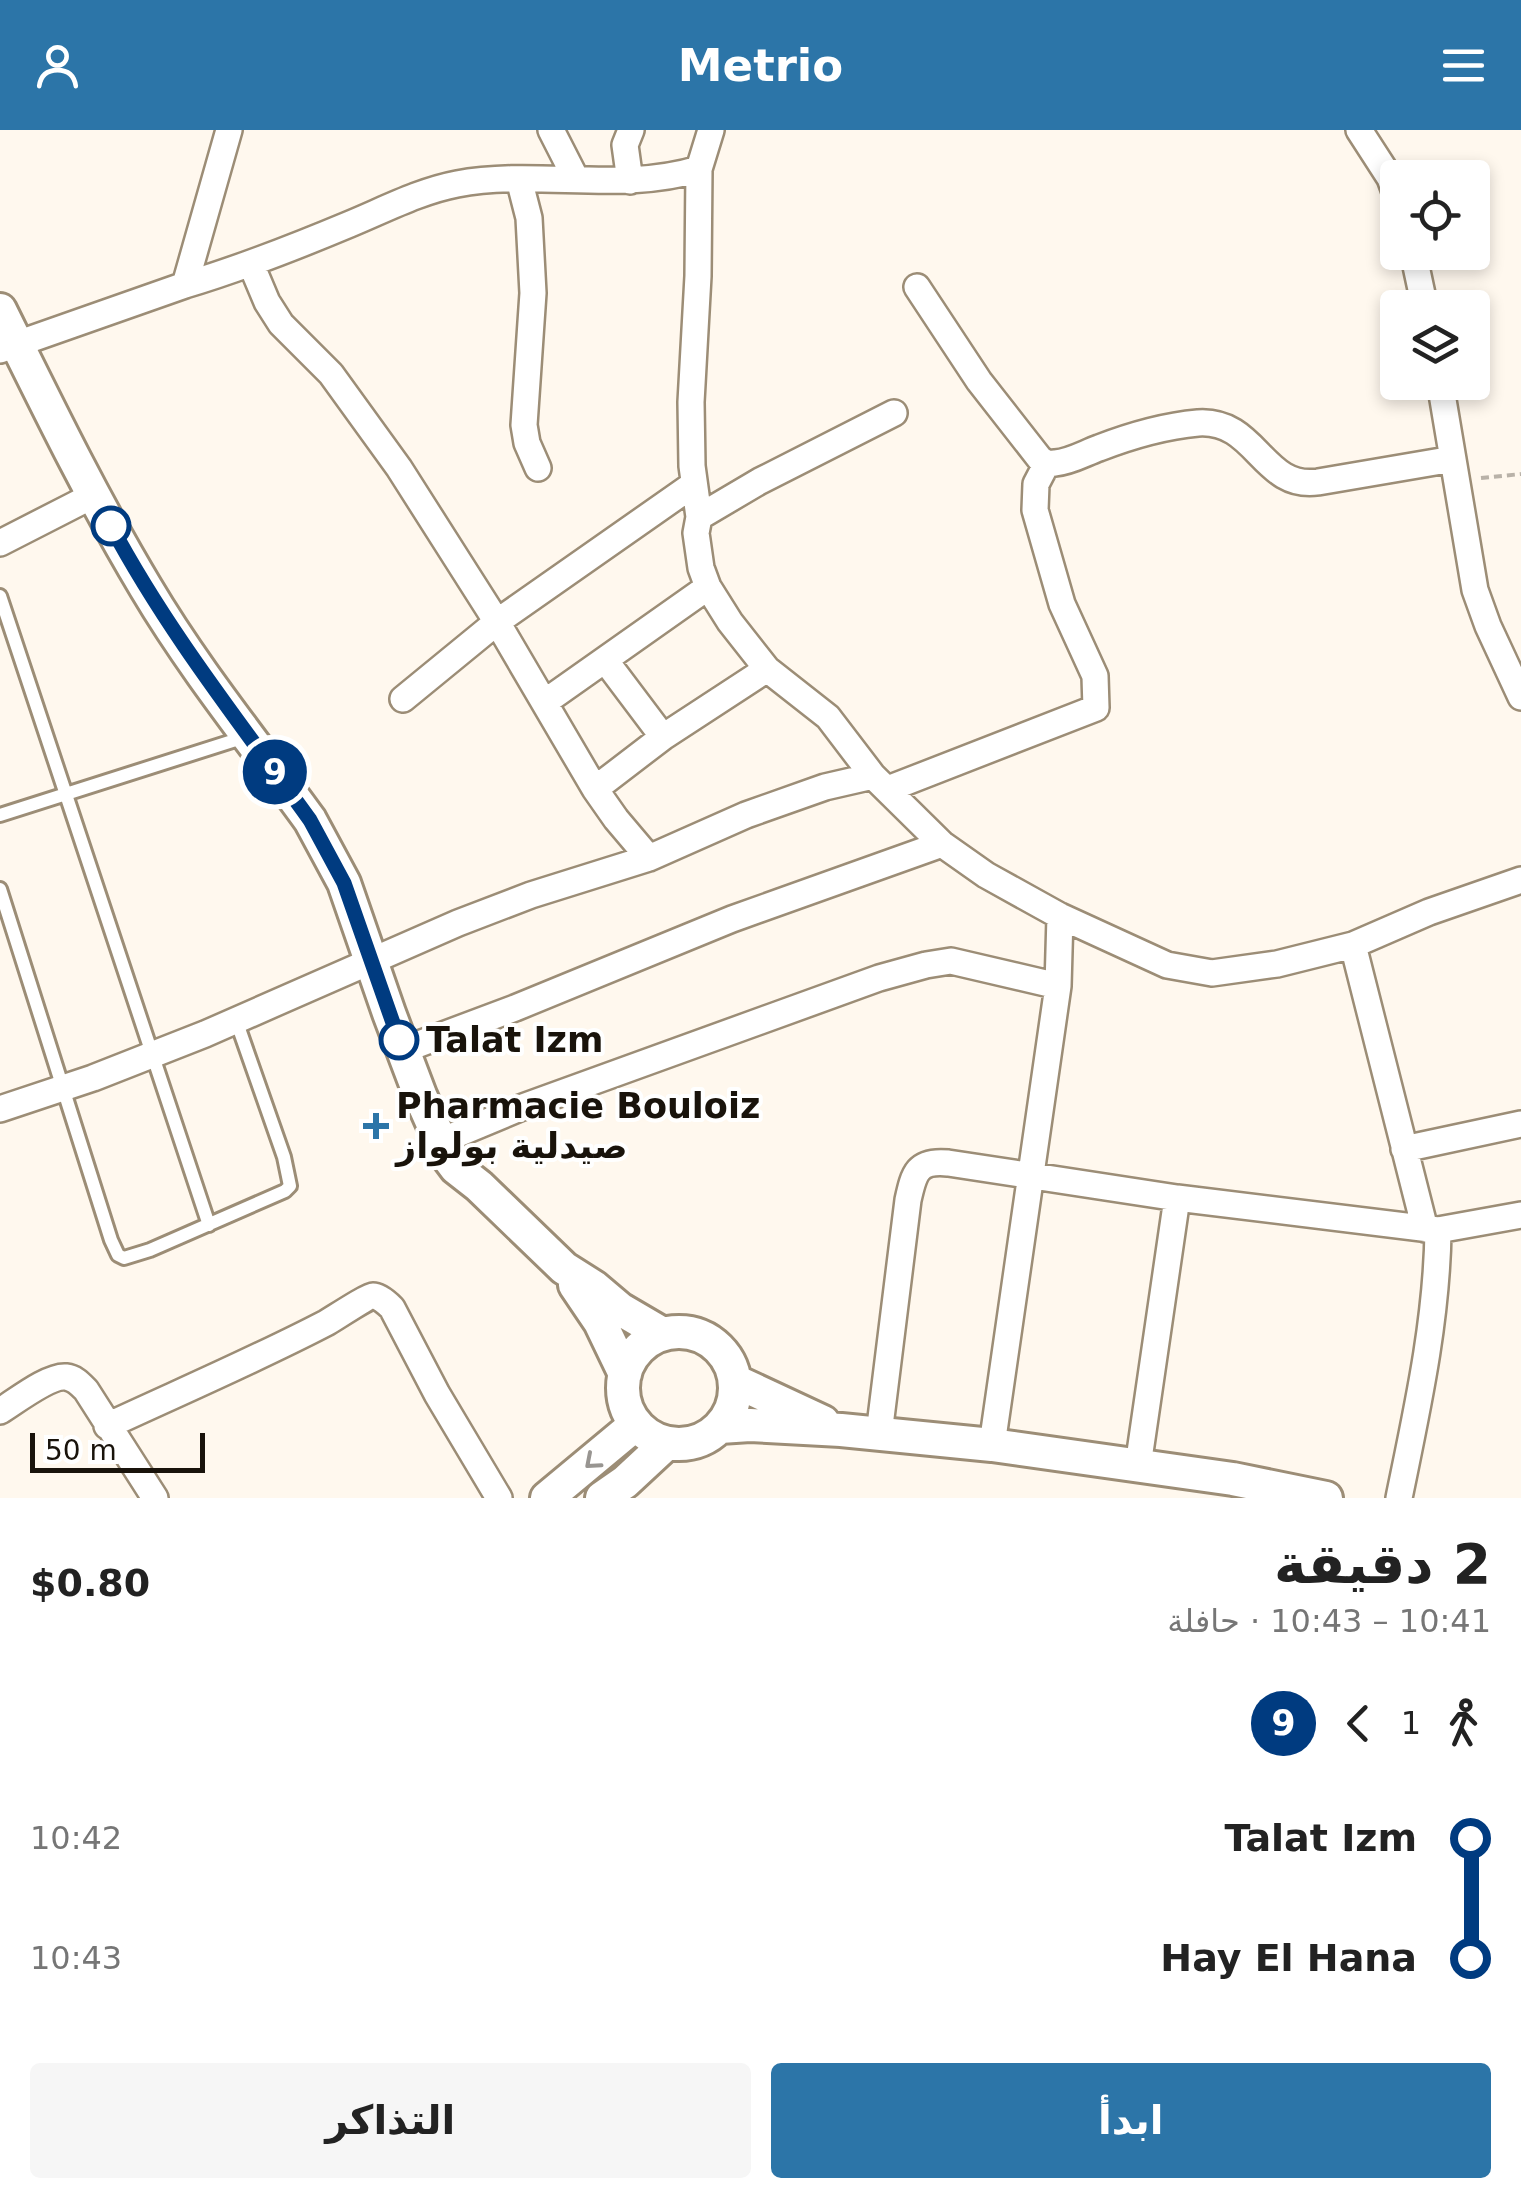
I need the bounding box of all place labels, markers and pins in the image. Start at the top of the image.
unlabelled marker [92,507,130,545]
place label: Talat Izm [426,1020,603,1060]
marker: Talat Izm [380,1021,418,1059]
place label: Pharmacie Bouloiz صيدلية بولواز [394,1086,760,1167]
marker: Pharmacie Bouloiz صيدلية بولواز [365,1115,387,1137]

